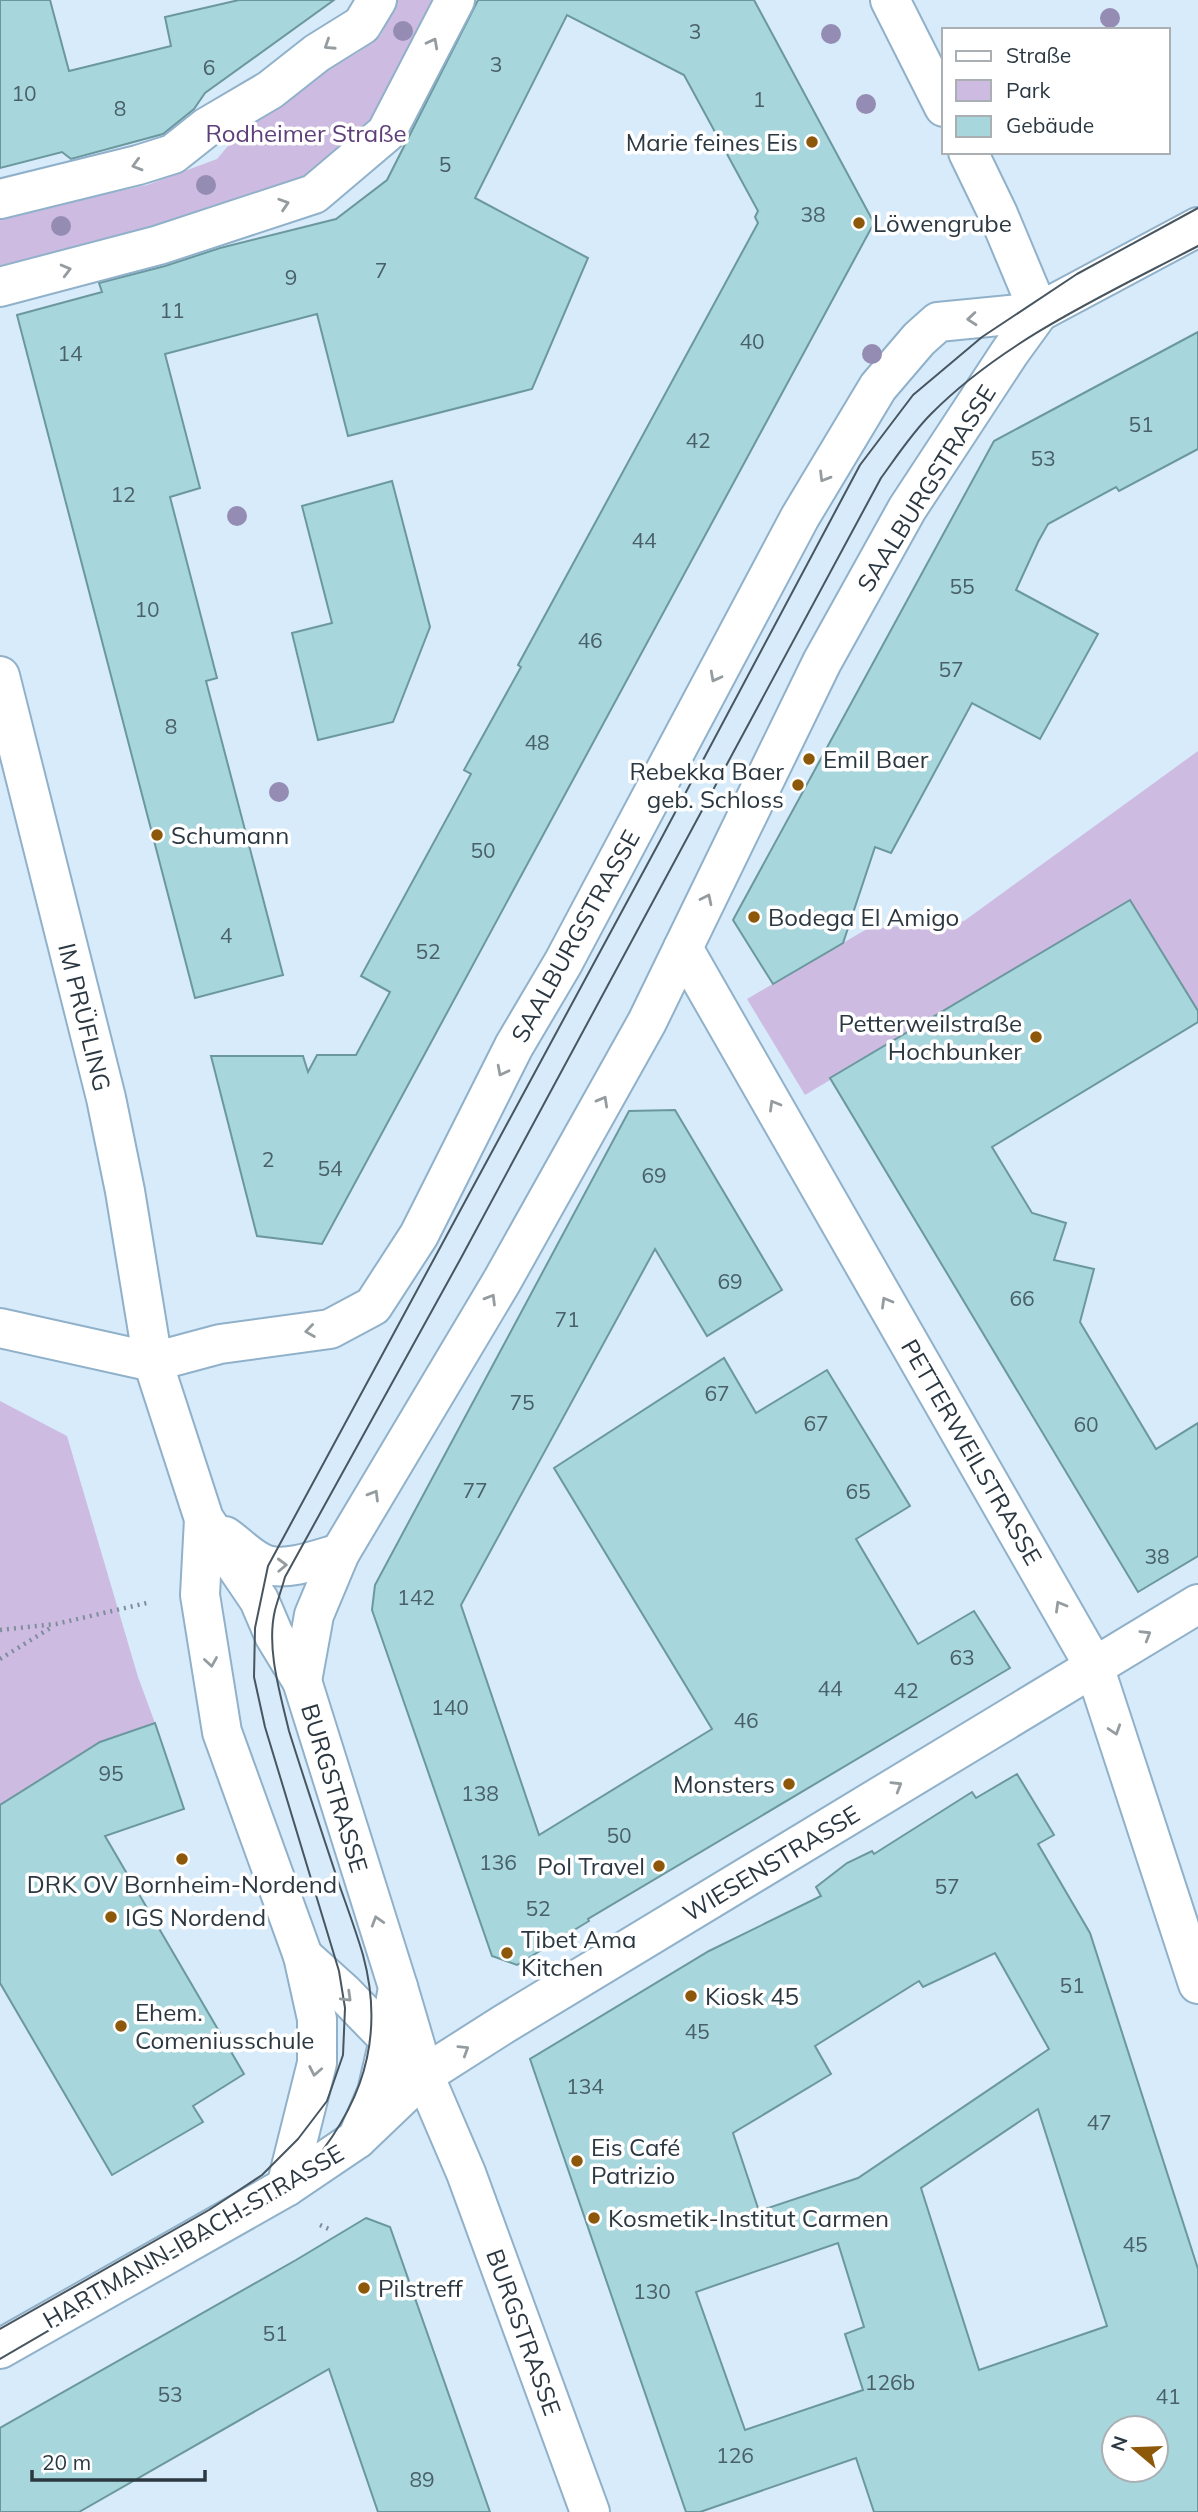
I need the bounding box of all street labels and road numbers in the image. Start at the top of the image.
street label: SAALBURGSTRASSE [850,379,1002,597]
street label: SAALBURGSTRASSE [504,825,646,1047]
street label: IM PRÜFLING [52,940,118,1094]
street label: PETTERWEILSTRASSE [895,1334,1049,1570]
street label: BURGSTRASSE [295,1700,375,1876]
street label: WIESENSTRASSE [677,1798,865,1928]
street label: HARTMANN-IBACH-STRASSE [37,2137,349,2335]
street label: BURGSTRASSE [480,2245,568,2419]

